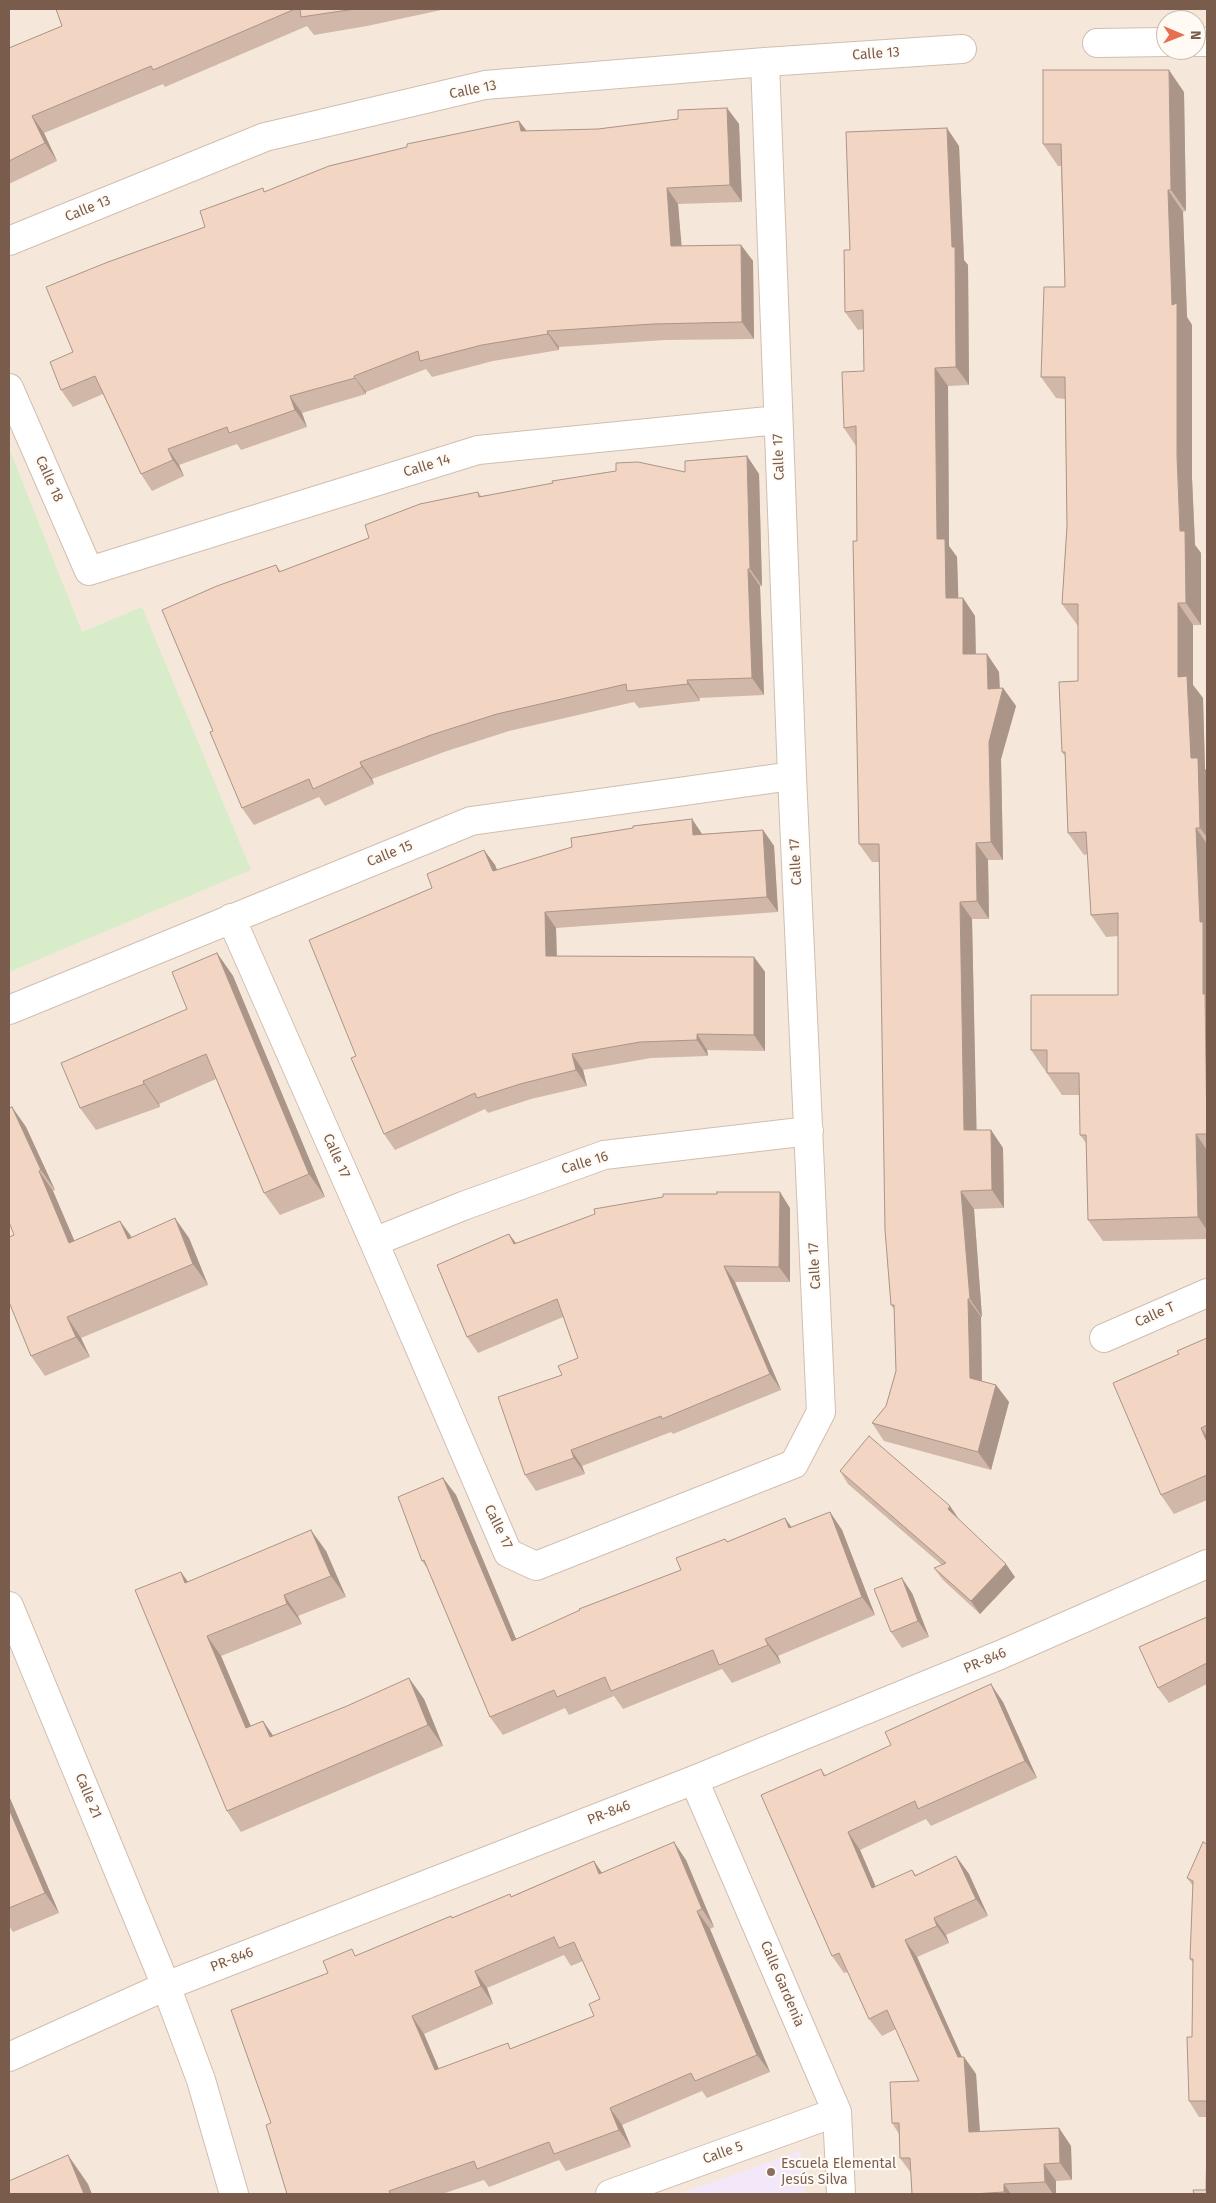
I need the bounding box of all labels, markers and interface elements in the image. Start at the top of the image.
north arrow [1156,10,1206,60]
text: N [1187,30,1204,40]
street label: Calle 13 [852,44,900,64]
street label: Calle 13 [448,77,498,103]
street label: Calle 13 [63,192,113,226]
street label: Calle 17 [770,433,788,481]
street label: Calle 14 [402,451,452,481]
street label: Calle 18 [31,453,67,505]
street label: Calle 15 [365,837,415,871]
street label: Calle 17 [786,838,806,886]
street label: Calle 17 [319,1131,353,1181]
street label: Calle 16 [560,1148,610,1178]
street label: Calle 17 [805,1242,825,1290]
street label: Calle T [1132,1299,1178,1331]
street label: Calle 17 [480,1502,516,1552]
street label: PR-846 [961,1645,1009,1677]
street label: Calle 21 [71,1771,105,1821]
street label: PR-846 [585,1797,633,1829]
street label: Calle Gardenia [756,1938,808,2030]
street label: PR-846 [208,1944,256,1976]
street label: Calle 5 [701,2138,745,2168]
place label: Escuela Elemental Jesús Silva [781,2156,896,2188]
marker: Escuela Elemental Jesús Silva [765,2166,777,2178]

